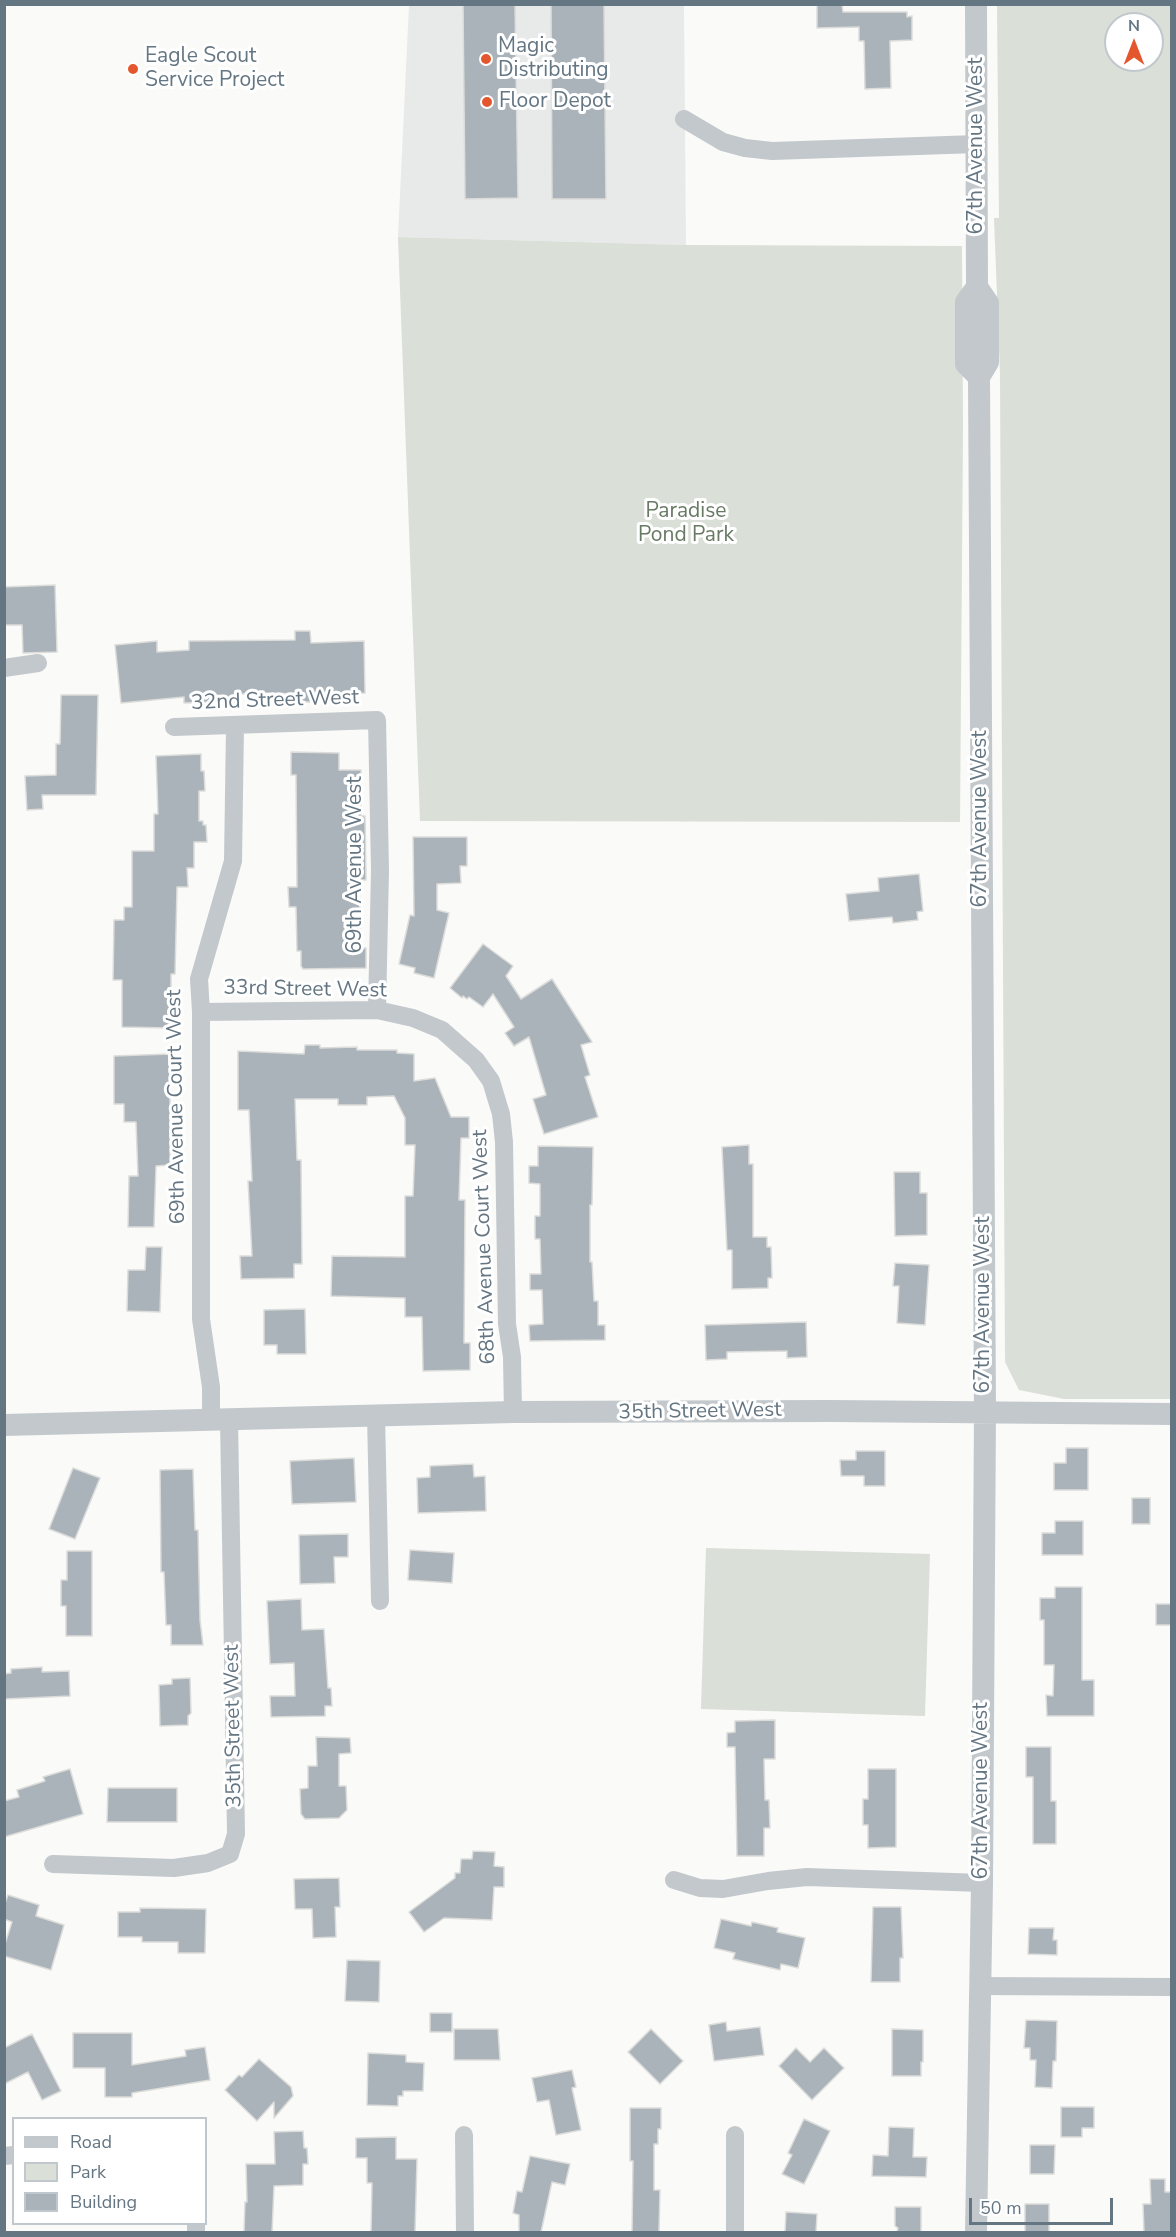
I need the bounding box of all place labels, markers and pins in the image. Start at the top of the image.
place label: Magic Distributing [498,34,609,84]
place label: Eagle Scout Service Project [145,44,284,94]
marker: Magic Distributing [479,52,493,66]
marker: Eagle Scout Service Project [126,62,140,76]
place label: Floor Depot [499,89,611,115]
marker: Floor Depot [480,95,494,109]

